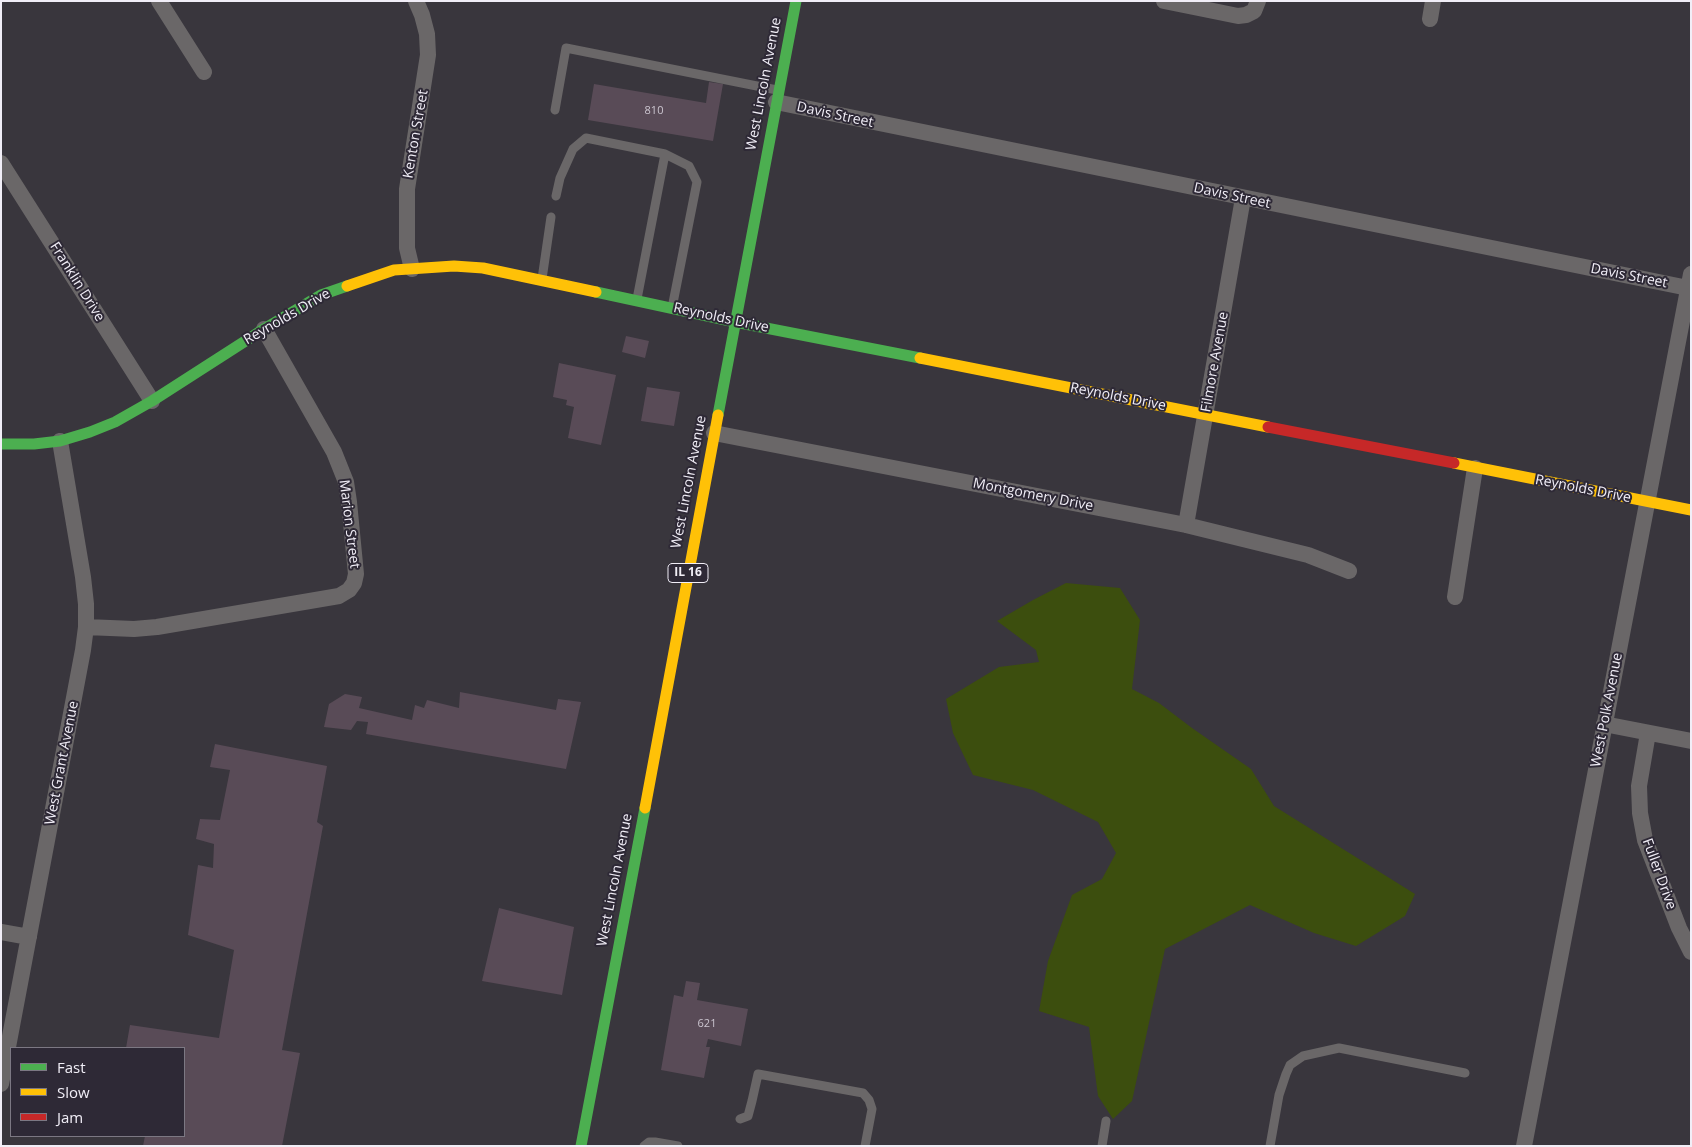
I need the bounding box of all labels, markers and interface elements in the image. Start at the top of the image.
street label: West Lincoln Avenue [743,16,785,152]
street label: Kenton Street [400,88,432,180]
street label: Davis Street [795,99,875,131]
house number: 810 [645,104,663,118]
street label: Davis Street [1192,180,1272,212]
street label: Franklin Drive [46,239,108,325]
street label: Davis Street [1589,260,1669,292]
street label: Reynolds Drive [241,285,333,349]
street label: Reynolds Drive [672,300,770,336]
street label: Filmore Avenue [1198,310,1232,414]
street label: Reynolds Drive [1069,379,1167,415]
street label: West Lincoln Avenue [668,414,710,550]
street label: Reynolds Drive [1534,471,1632,507]
street label: Montgomery Drive [971,475,1095,515]
street label: Marion Street [335,479,363,569]
road number: IL 16 [668,564,708,582]
street label: West Polk Avenue [1588,651,1626,769]
street label: West Grant Avenue [42,700,82,826]
street label: West Lincoln Avenue [594,812,636,948]
street label: Fuller Drive [1638,836,1680,912]
house number: 621 [698,1017,716,1031]
legend [10,1047,185,1137]
text: Fast [57,1057,86,1077]
text: Slow [57,1082,90,1102]
text: Jam [57,1107,83,1127]

